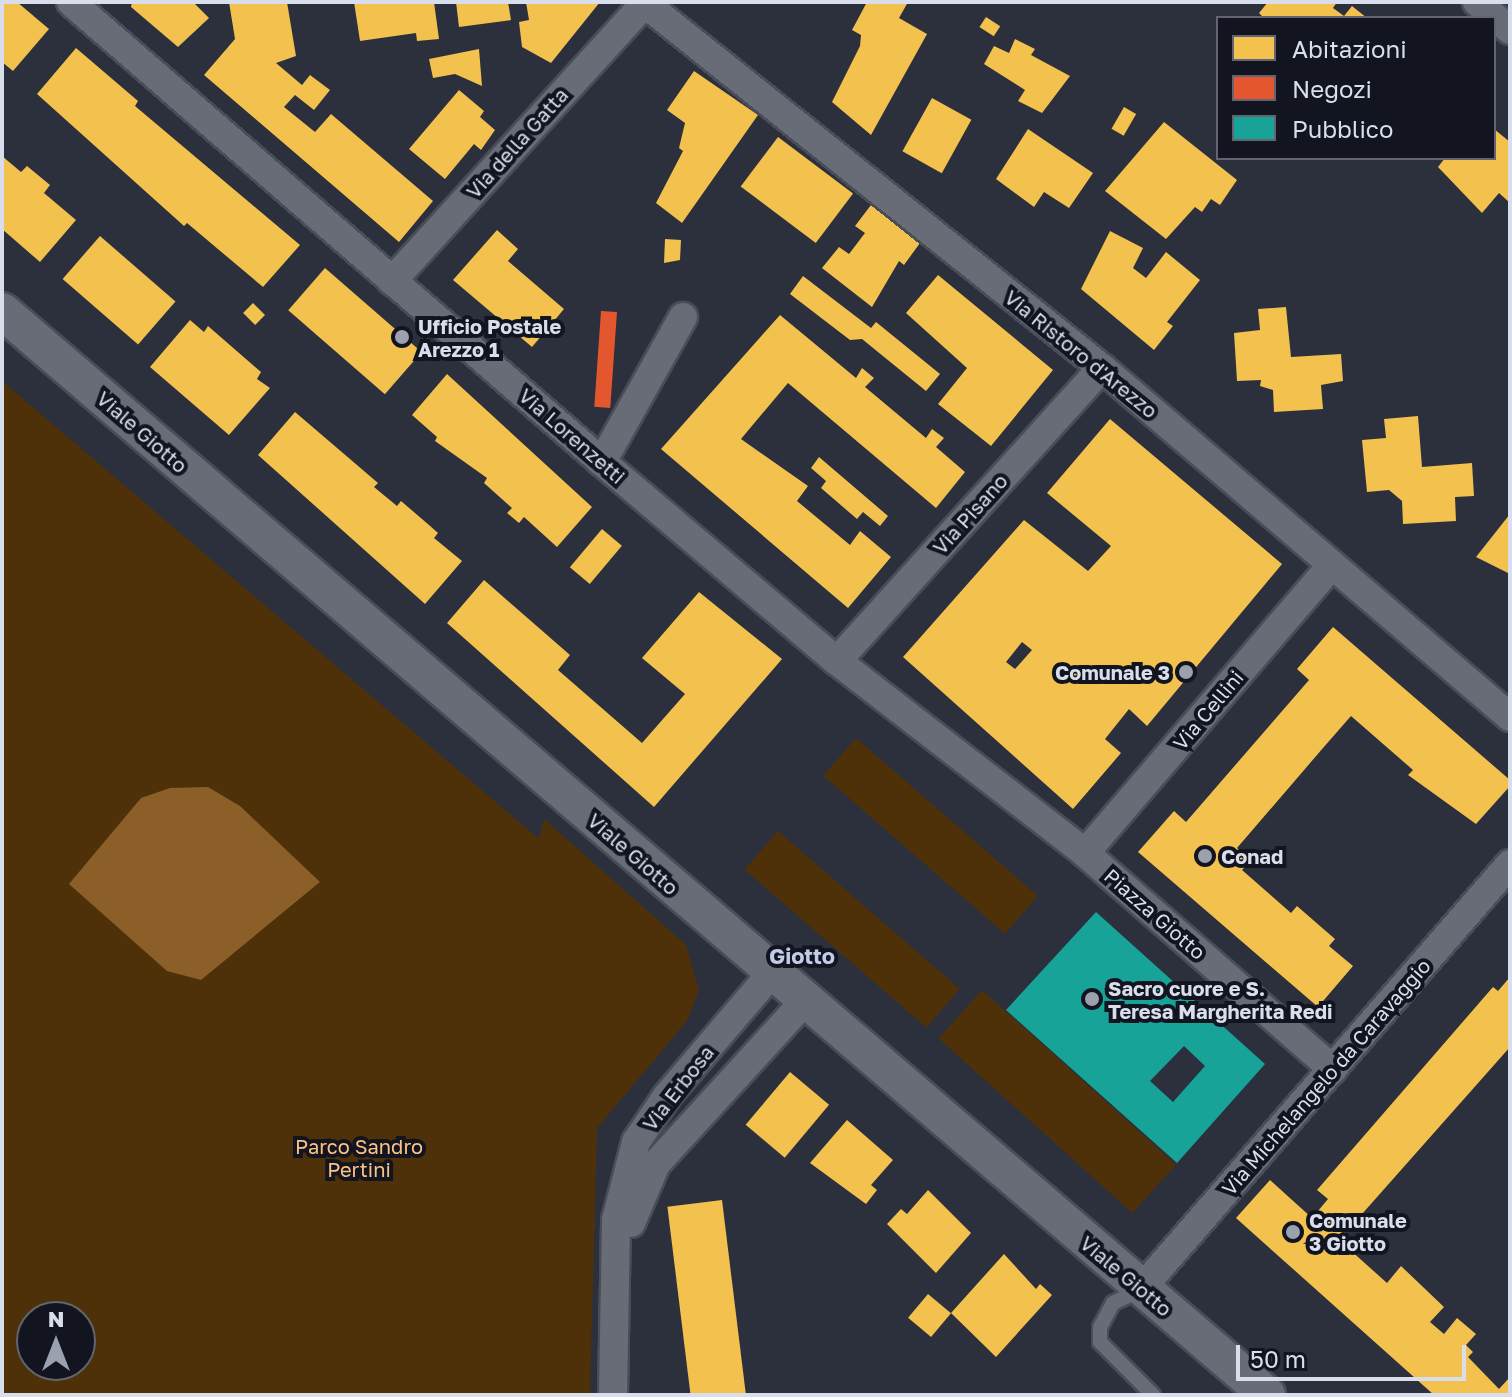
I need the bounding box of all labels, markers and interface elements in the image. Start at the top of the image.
legend [1216,16,1496,160]
text: Abitazioni [1292,34,1407,63]
text: Negozi [1292,74,1372,103]
street label: Via della Gatta [461,83,573,203]
text: Pubblico [1292,114,1393,143]
street label: Via Ristoro d'Arezzo [1000,285,1162,423]
place label: Ufficio Postale Arezzo 1 [418,314,561,361]
marker: Ufficio Postale Arezzo 1 [393,328,411,346]
street label: Via Lorenzetti [514,383,630,489]
street label: Viale Giotto [92,386,192,478]
street label: Via Pisano [928,469,1012,559]
place label: Comunale 3 [1055,660,1170,684]
marker: Comunale 3 [1177,663,1195,681]
street label: Via Cellini [1168,665,1248,755]
street label: Viale Giotto [583,808,683,900]
place label: Conad [1221,844,1283,868]
marker: Conad [1196,847,1214,865]
street label: Piazza Giotto [1100,864,1210,964]
district label: Giotto [769,943,835,969]
street label: Via Michelangelo da Caravaggio [1217,954,1435,1200]
place label: Sacro cuore e S. Teresa Margherita Redi [1108,976,1332,1023]
marker: Sacro cuore e S. Teresa Margherita Redi [1083,990,1101,1008]
street label: Via Erbosa [637,1041,719,1135]
park label: Parco Sandro Pertini [295,1135,423,1182]
place label: Comunale 3 Giotto [1309,1208,1407,1255]
marker: Comunale 3 Giotto [1284,1223,1302,1241]
street label: Viale Giotto [1075,1231,1177,1321]
north arrow [16,1301,96,1381]
text: N [48,1305,64,1332]
scale bar [1240,1329,1470,1379]
text: 50 m [1250,1344,1306,1373]

